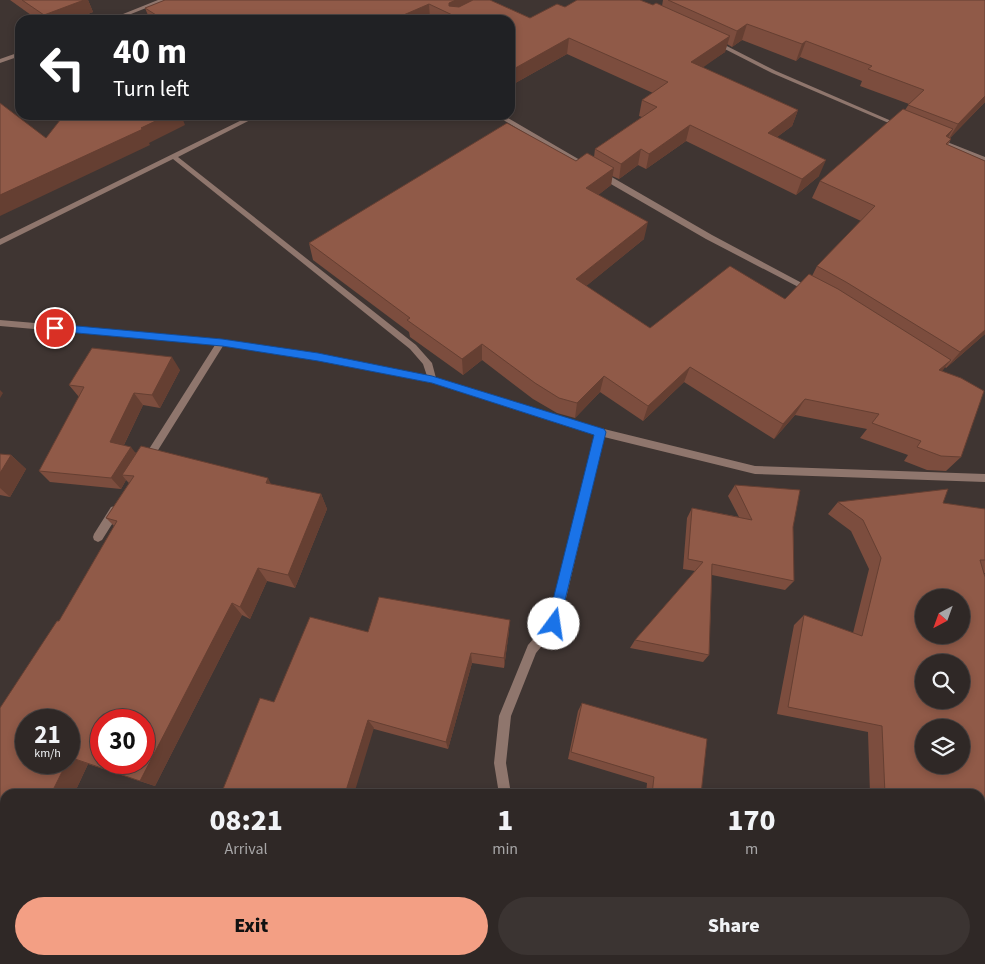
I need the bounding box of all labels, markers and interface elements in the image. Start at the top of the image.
text: 40 m [113,27,187,77]
icon: left [30,35,95,100]
text: Turn left [113,73,189,105]
pin [34,307,76,349]
icon: arrive [41,314,69,342]
north arrow [915,589,970,644]
map controls [915,589,970,774]
position arrow [527,597,579,649]
button: search [915,654,970,709]
speed limit sign: 30 [90,709,155,774]
text: 21 [34,717,61,753]
button: layers [915,719,970,774]
text: km/h [34,745,61,762]
text: 08:21 [209,799,283,842]
text: 1 [497,799,513,842]
text: 170 [728,799,776,842]
text: Arrival [225,838,268,860]
text: min [492,838,518,860]
text: m [745,838,758,860]
button: Exit [15,897,488,955]
button: Share [498,897,970,955]

